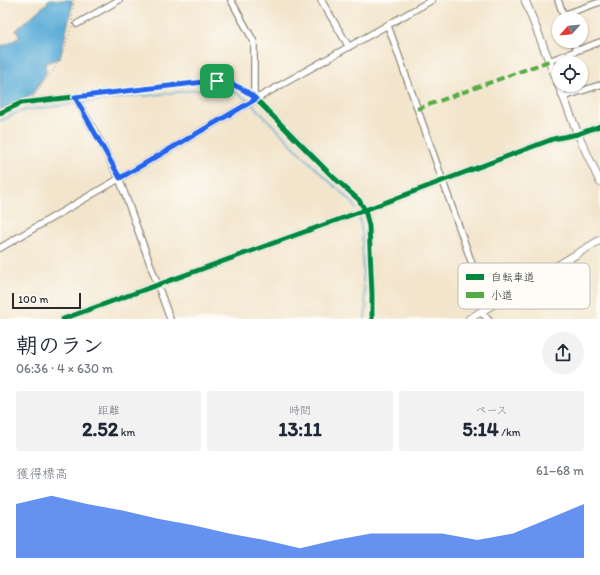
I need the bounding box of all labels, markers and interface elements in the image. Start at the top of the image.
north arrow [552,12,588,48]
map controls [552,12,588,92]
button: locate [552,56,588,92]
pin [200,64,234,98]
icon: arrive [206,70,228,92]
legend [458,263,590,309]
text: 自転車道 [491,271,535,284]
text: 小道 [491,289,513,302]
scale bar [12,291,81,310]
text: 100 m [18,293,48,306]
text: 朝のラン [16,332,104,359]
button: share [542,332,584,374]
text: 06:36 · 4 × 630 m [16,361,113,376]
text: 距離 [98,404,120,417]
text: 時間 [289,404,311,417]
text: ペース [475,404,507,417]
text: 2.52 [82,417,118,441]
text: 13:11 [278,417,322,441]
text: 5:14 [462,417,499,441]
text: km [118,426,135,439]
text: /km [499,426,521,439]
text: 61–68 m [536,463,584,478]
text: 獲得標高 [16,466,68,481]

